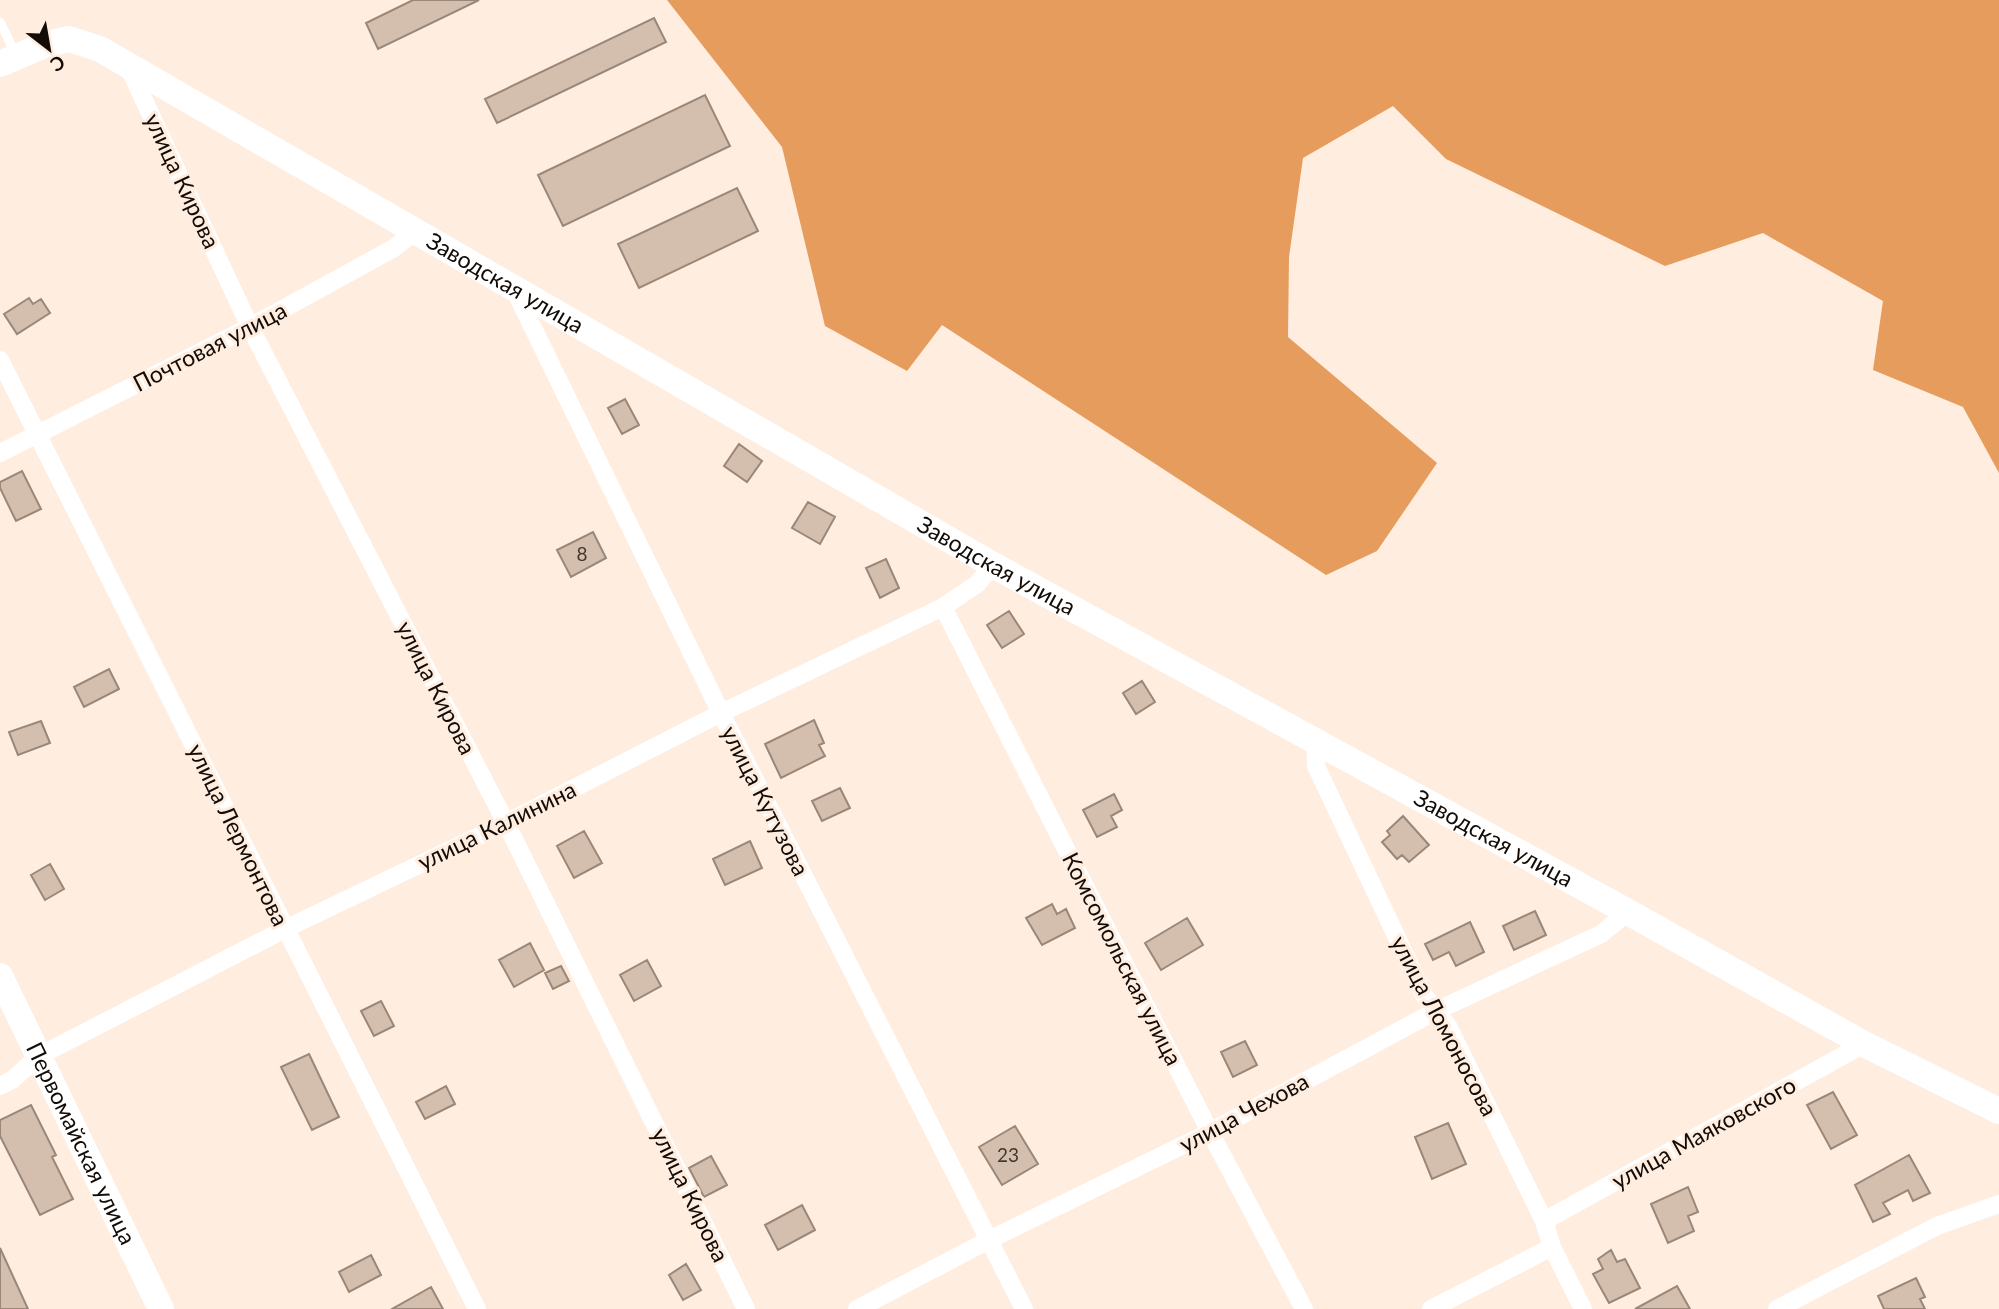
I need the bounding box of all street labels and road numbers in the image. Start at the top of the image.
street label: улица Кирова [139,109,226,253]
street label: Заводская улица [422,226,589,339]
street label: Почтовая улица [128,295,291,397]
street label: Заводская улица [913,509,1081,620]
street label: улица Кирова [391,616,482,759]
street label: улица Кутузова [716,721,816,880]
street label: улица Лермонтова [183,739,295,930]
street label: улица Калинина [413,775,580,876]
street label: Заводская улица [1410,783,1578,892]
street label: Комсомольская улица [1057,847,1189,1070]
street label: улица Ломоносова [1386,931,1504,1120]
street label: Первомайская улица [21,1037,143,1249]
street label: улица Чехова [1174,1066,1313,1158]
street label: улица Маяковского [1607,1070,1800,1194]
street label: улица Кирова [646,1123,735,1266]

